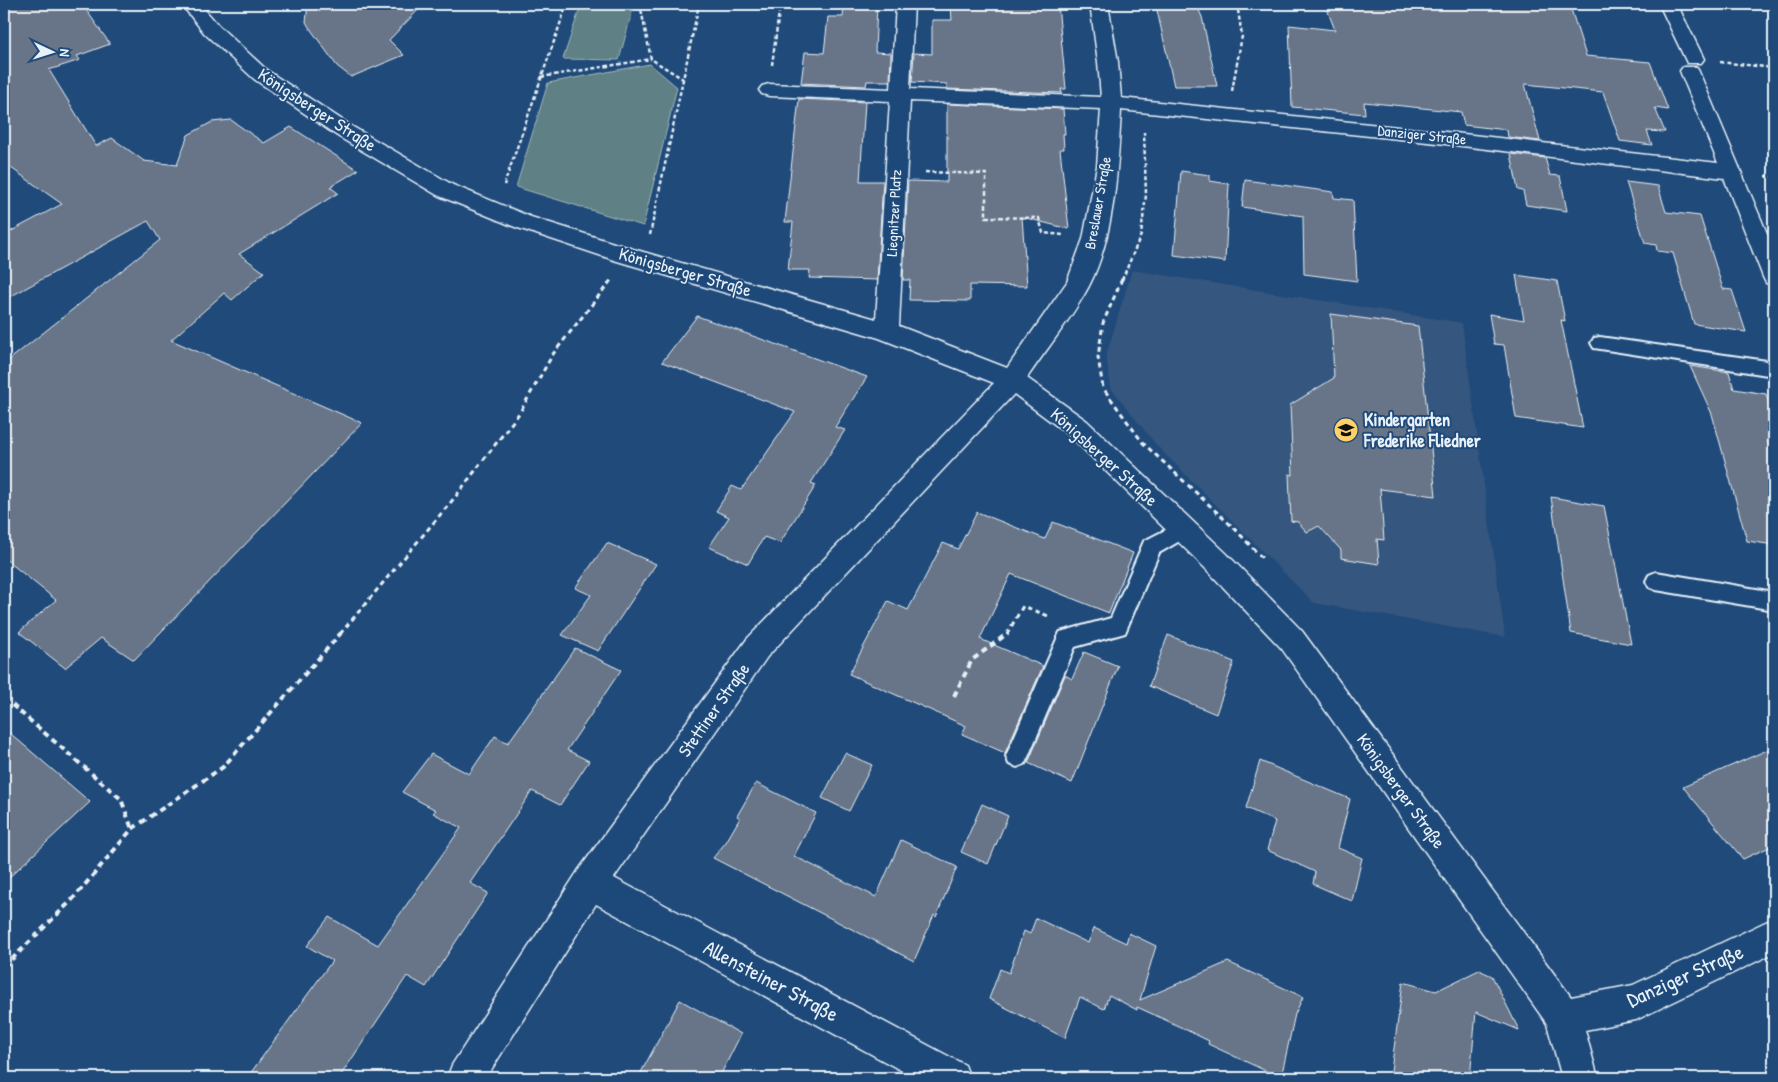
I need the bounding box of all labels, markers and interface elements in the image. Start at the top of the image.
north arrow [28,28,78,78]
text: N [56,49,75,58]
street label: Königsberger Straße [253,62,381,157]
street label: Danziger Straße [1377,119,1467,150]
street label: Breslauer Straße [1079,155,1116,251]
street label: Liegnitzer Platz [881,168,906,257]
street label: Königsberger Straße [616,241,754,302]
street label: Königsberger Straße [1045,402,1163,512]
place label: Kindergarten Frederike Fliedner [1363,407,1481,453]
school or university icon: Kindergarten Frederike Fliedner [1333,417,1359,443]
street label: Stettiner Straße [672,658,755,762]
street label: Königsberger Straße [1351,728,1452,853]
street label: Allensteiner Straße [699,933,844,1028]
street label: Danziger Straße [1622,937,1748,1014]

